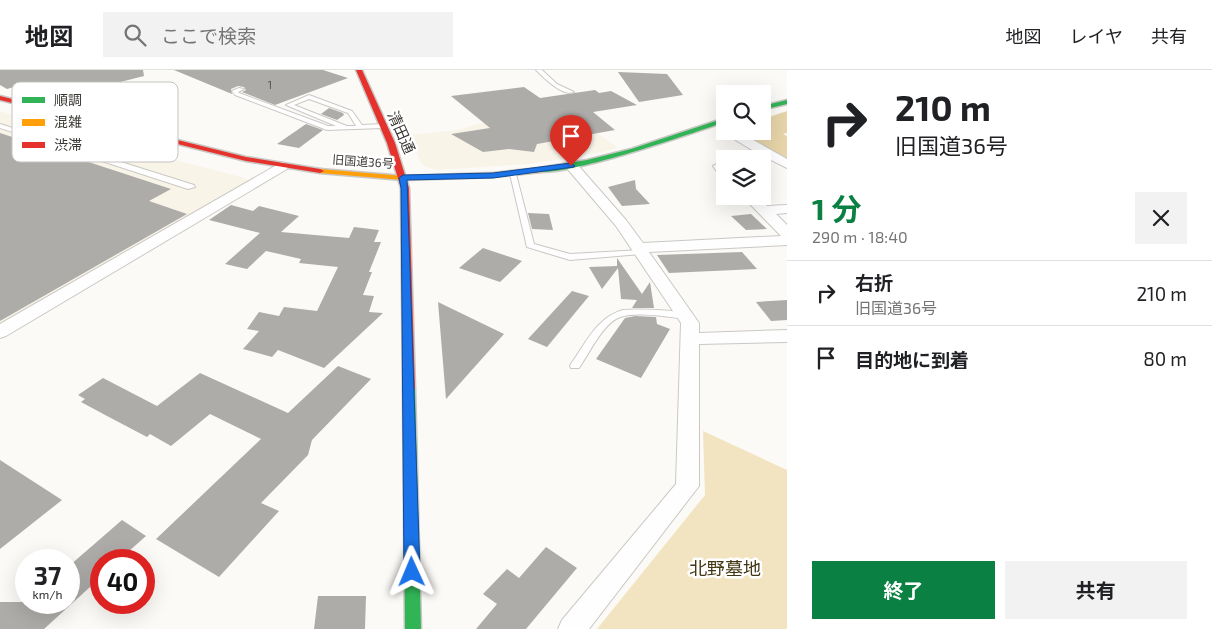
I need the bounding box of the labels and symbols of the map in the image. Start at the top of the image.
house number: 1 [268,78,272,91]
legend [12,82,178,162]
text: 順調 [54,91,82,108]
street label: 清田通 [385,108,419,156]
text: 混雑 [54,113,82,130]
pin [550,115,592,166]
text: 渋滞 [54,136,82,153]
street label: 旧国道36号 [332,152,394,170]
position arrow [385,545,437,597]
speed limit sign: 40 [90,549,155,614]
park label: 北野墓地 [689,557,761,579]

